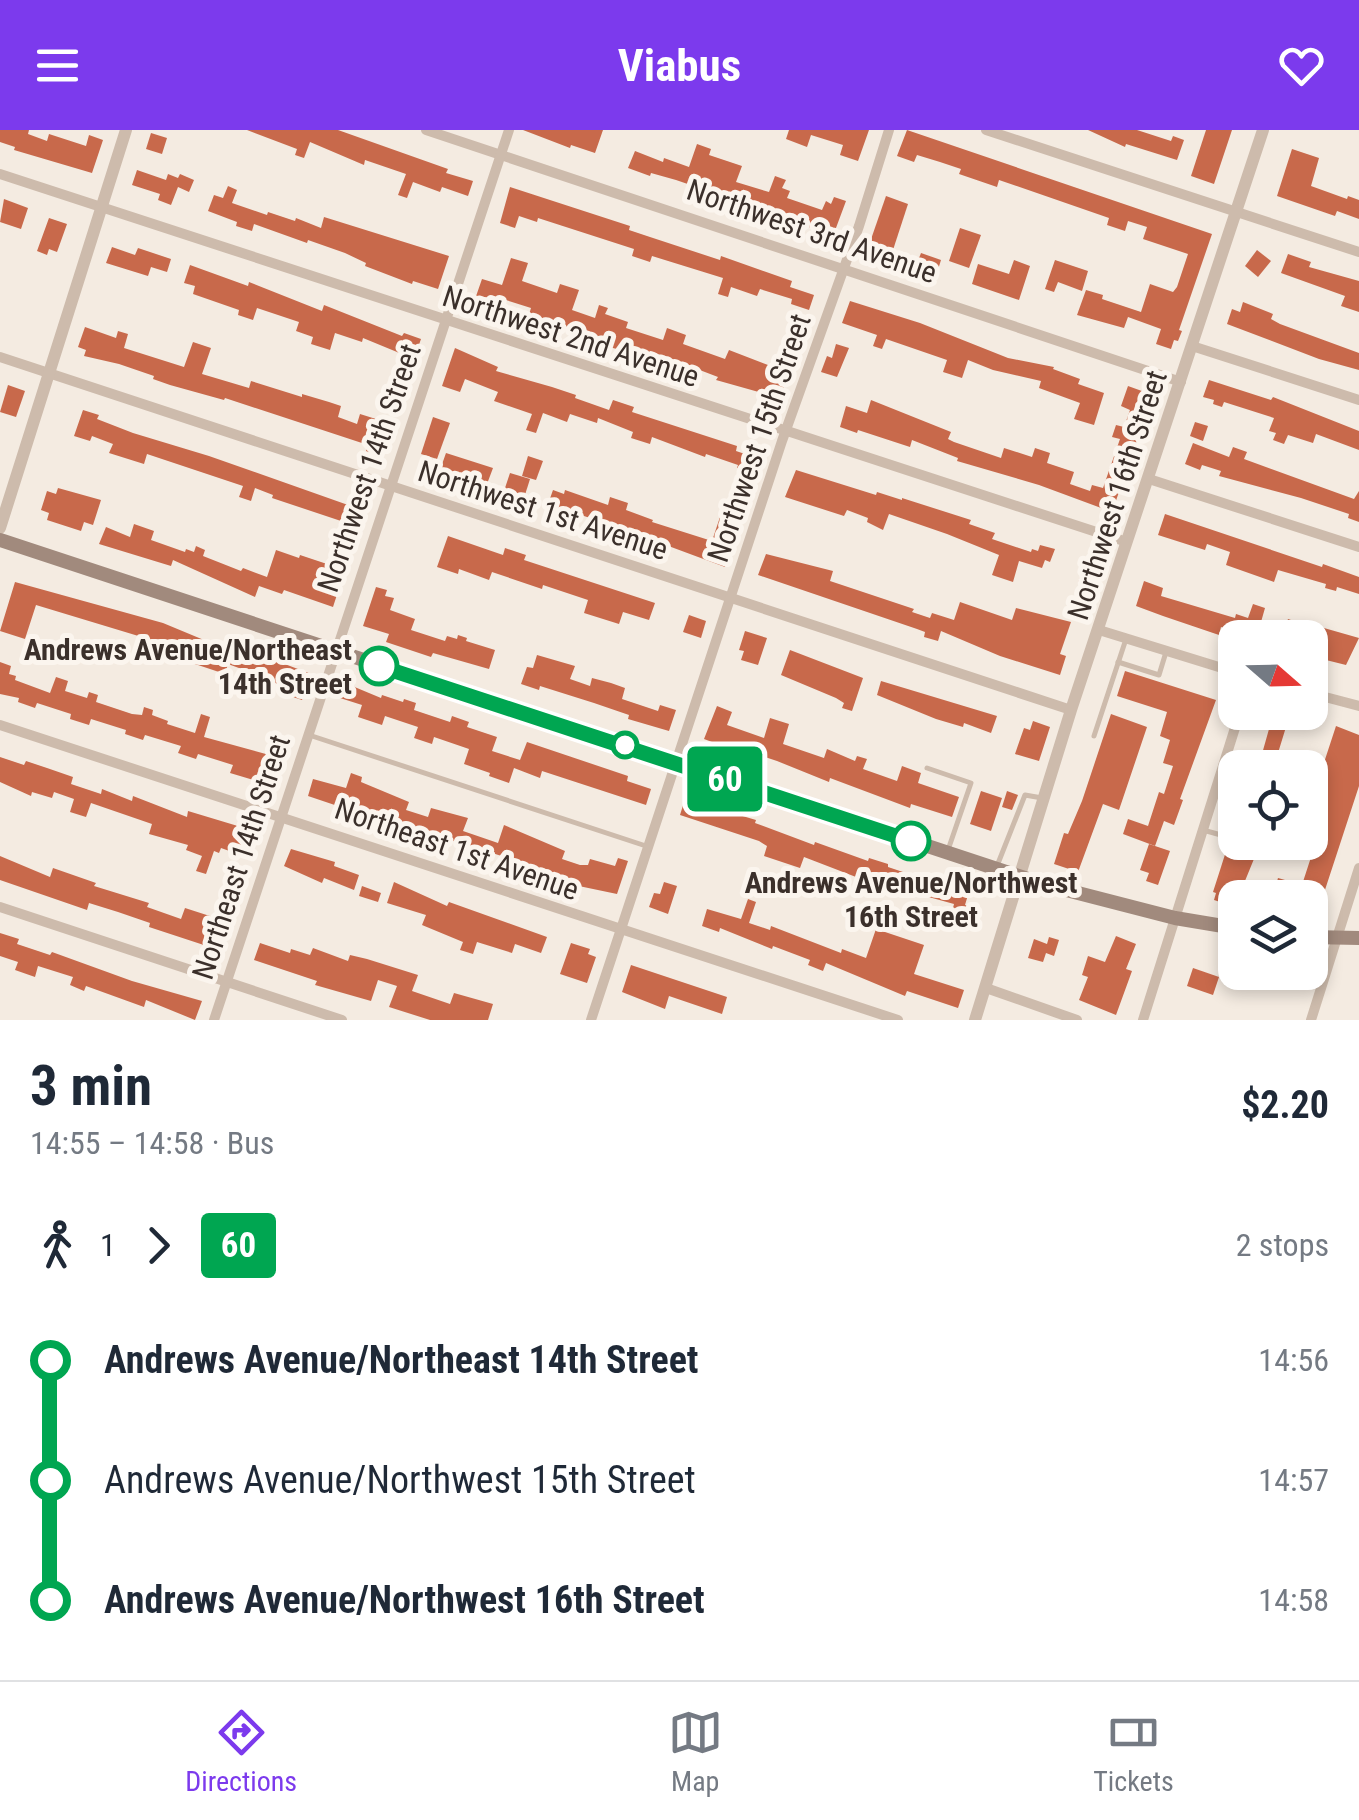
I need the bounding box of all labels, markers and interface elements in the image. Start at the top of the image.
icon: menu [30,38,85,93]
icon: heart [1274,38,1329,93]
text: Viabus [618,39,741,92]
street label: Northwest 3rd Avenue [683,172,941,290]
street label: Northwest 2nd Avenue [438,278,704,394]
street label: Northwest 15th Street [700,309,818,567]
street label: Northwest 14th Street [310,339,428,597]
street label: Northwest 16th Street [1060,366,1174,624]
street label: Northwest 1st Avenue [414,453,672,567]
north arrow [1218,620,1328,730]
map controls [1218,620,1328,990]
place label: Andrews Avenue/Northeast 14th Street [24,632,352,701]
marker: Andrews Avenue/Northeast 14th Street [360,647,398,685]
street label: Northeast 14th Street [185,730,297,984]
unlabelled marker [612,732,638,758]
line badge: 60 [680,746,770,812]
button: locate [1218,750,1328,860]
text: 60 [707,759,743,800]
street label: Northeast 1st Avenue [331,791,583,907]
marker: Andrews Avenue/Northwest 16th Street [892,822,930,860]
place label: Andrews Avenue/Northwest 16th Street [744,865,1078,934]
button: layers [1218,880,1328,990]
text: 3 min [30,1054,152,1118]
text: $2.20 [1241,1083,1329,1127]
text: 14:55 – 14:58 · Bus [30,1124,274,1162]
icon: walk [30,1218,85,1273]
icon: forward [131,1218,186,1273]
text: 60 [221,1225,256,1266]
text: 1 [100,1226,116,1264]
text: 2 stops [1236,1226,1329,1264]
text: Andrews Avenue/Northeast 14th Street [104,1338,699,1382]
text: 14:56 [1258,1341,1329,1379]
text: Andrews Avenue/Northwest 15th Street [104,1458,696,1502]
text: 14:57 [1258,1461,1329,1499]
text: Andrews Avenue/Northwest 16th Street [104,1578,705,1622]
text: 14:58 [1258,1581,1329,1619]
tab: Directions [185,1705,297,1798]
tab: Map [668,1705,723,1798]
tab: Tickets [1093,1705,1174,1798]

